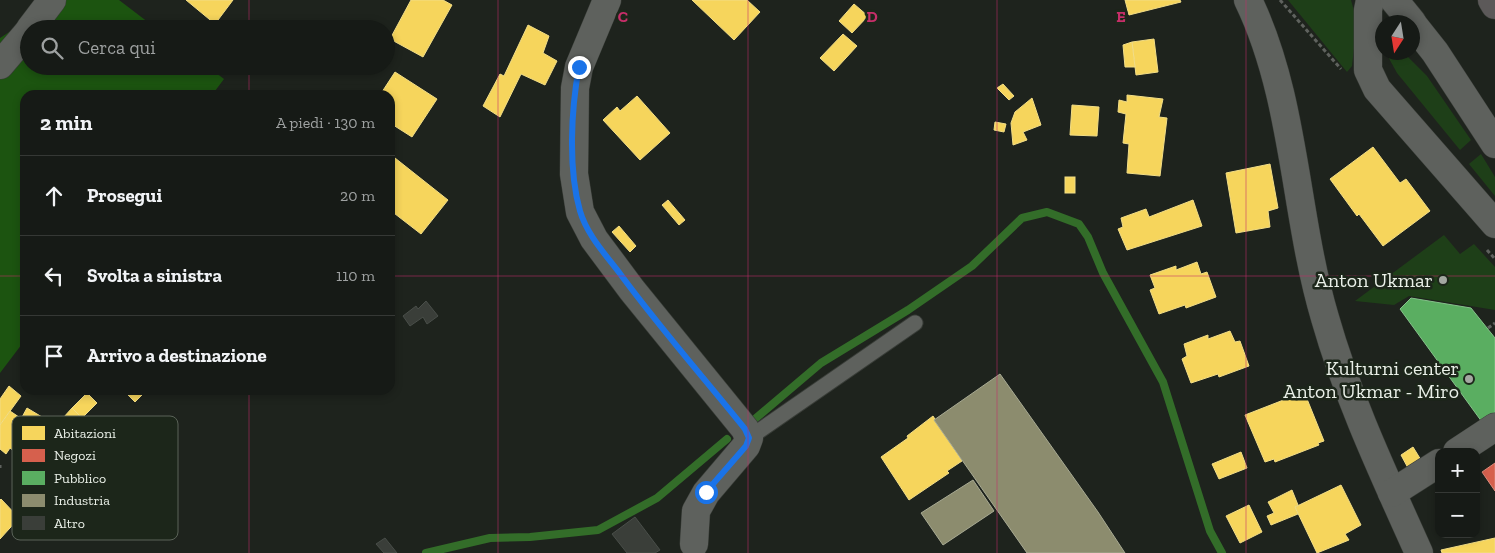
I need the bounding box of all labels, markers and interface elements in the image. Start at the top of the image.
text: C [618,7,628,26]
text: D [866,7,878,26]
text: E [1116,7,1126,26]
north arrow [1375,15,1420,60]
search box [20,20,395,75]
icon: search [38,34,66,62]
text: Cerca qui [78,36,156,59]
route end [568,56,591,79]
text: 2 min [40,110,92,135]
text: A piedi · 130 m [276,113,375,132]
icon: ahead [40,182,68,210]
text: Prosegui [87,184,162,207]
text: 20 m [340,186,375,205]
icon: left [40,262,68,290]
text: Svolta a sinistra [87,264,222,287]
text: 110 m [336,266,375,285]
place label: Anton Ukmar [1315,268,1433,292]
marker: Anton Ukmar [1437,274,1449,286]
icon: arrive [40,342,68,370]
text: Arrivo a destinazione [87,344,267,367]
place label: Kulturni center Anton Ukmar - Miro [1283,356,1459,403]
marker: Kulturni center Anton Ukmar - Miro [1463,373,1475,385]
legend [12,416,178,540]
text: Abitazioni [54,425,116,442]
text: Negozi [54,447,96,464]
map controls [1435,448,1480,538]
button: + [1435,448,1480,493]
text: Pubblico [54,470,106,487]
route start [695,481,718,504]
text: Industria [54,492,110,509]
button: − [1435,493,1480,538]
text: Altro [54,515,85,532]

